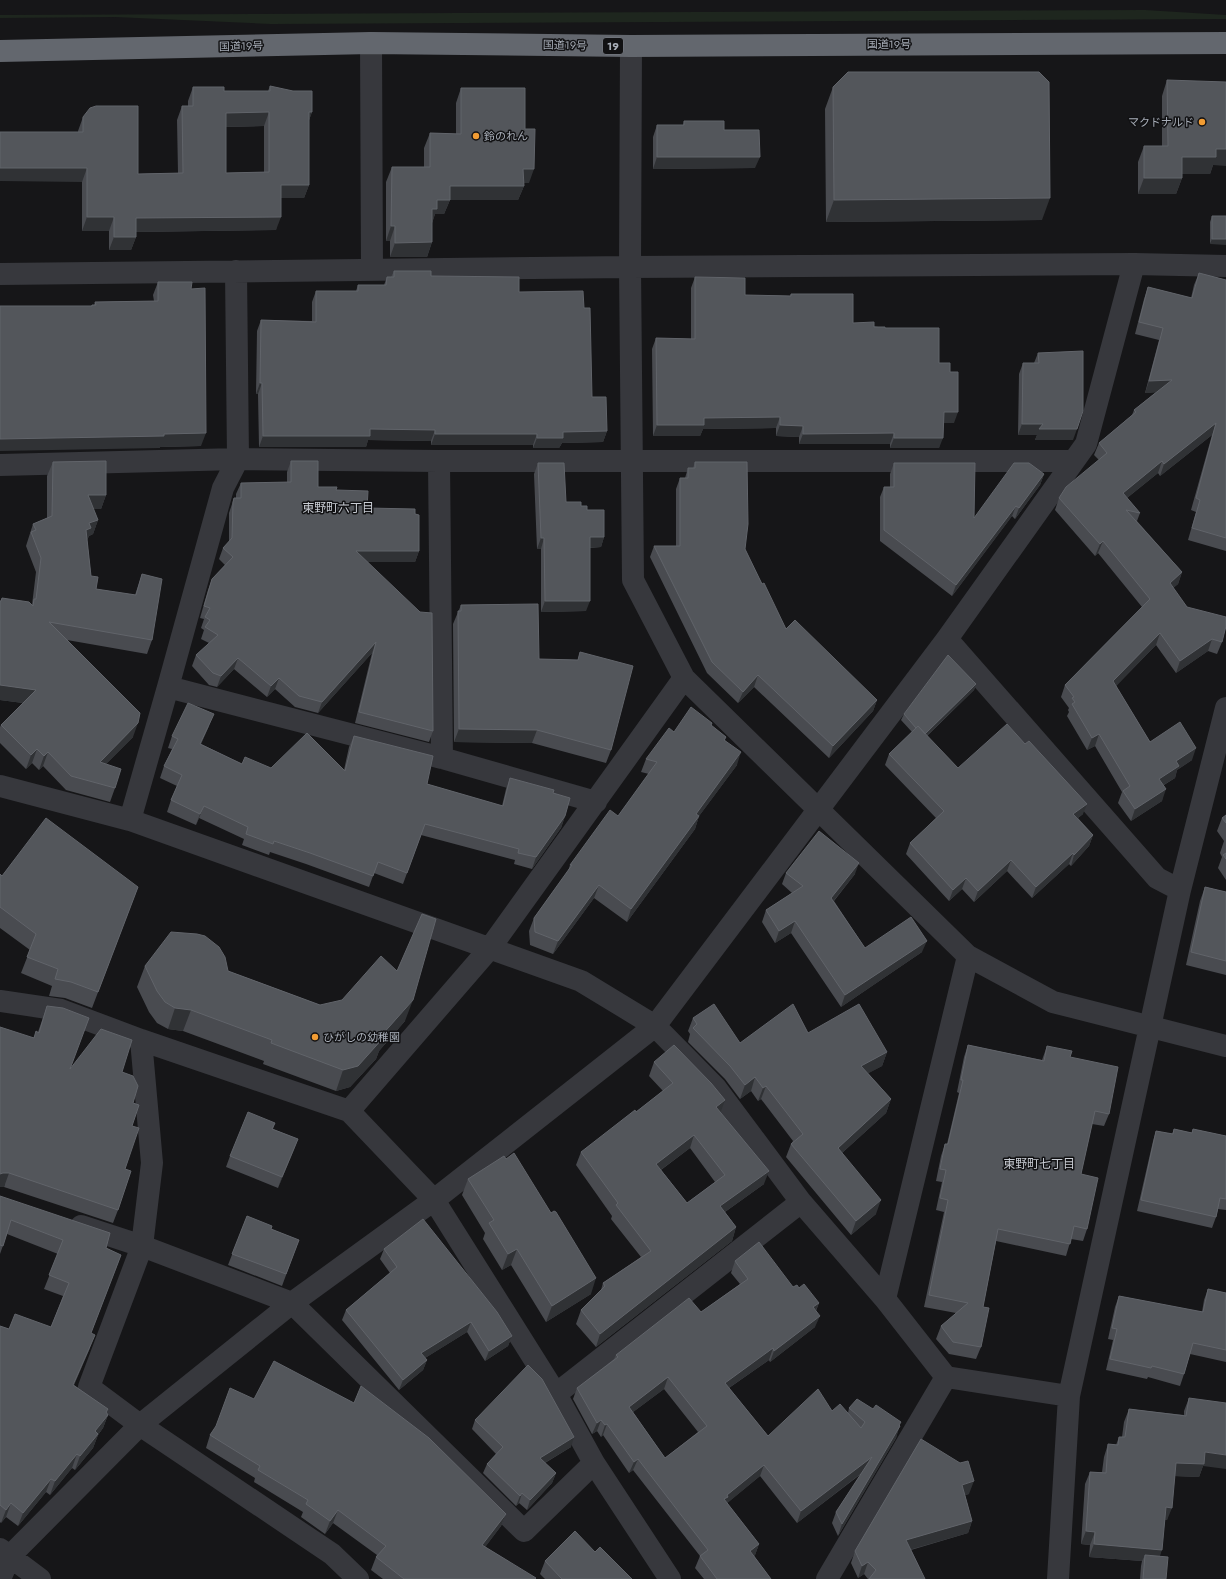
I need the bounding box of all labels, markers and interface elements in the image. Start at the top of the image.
street label: 国道19号 [867,36,911,52]
street label: 国道19号 [543,37,587,53]
street label: 国道19号 [219,38,263,54]
road number: 19 [603,38,623,54]
place label: マクドナルド [1128,114,1194,130]
marker: マクドナルド [1197,117,1207,127]
place label: 鈴のれん [484,128,528,144]
marker: 鈴のれん [471,131,481,141]
district label: 東野町六丁目 [302,499,374,517]
place label: ひがしの幼稚園 [323,1029,400,1045]
marker: ひがしの幼稚園 [310,1032,320,1042]
district label: 東野町七丁目 [1003,1155,1075,1173]

